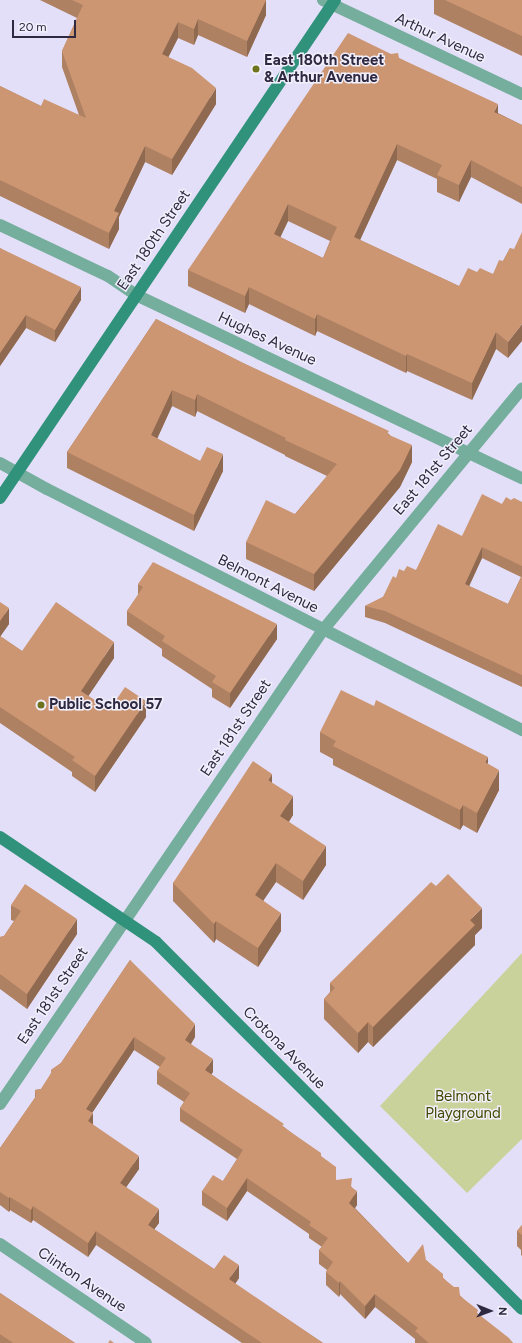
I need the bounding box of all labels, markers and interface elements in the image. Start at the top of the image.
street label: Arthur Avenue [392,9,488,67]
scale bar [14,12,78,38]
text: 20 m [19,20,47,34]
place label: East 180th Street & Arthur Avenue [264,51,384,86]
marker: East 180th Street & Arthur Avenue [251,64,261,74]
street label: East 180th Street [114,186,194,294]
street label: Hughes Avenue [215,308,319,370]
street label: East 181st Street [390,421,476,519]
street label: Belmont Avenue [215,551,321,617]
street label: East 181st Street [197,676,275,780]
place label: Public School 57 [49,696,162,714]
marker: Public School 57 [36,700,46,710]
street label: East 181st Street [14,944,92,1048]
street label: Crotona Avenue [239,1003,329,1093]
park label: Belmont Playground [425,1087,501,1122]
street label: Clinton Avenue [34,1244,130,1316]
north arrow [470,1291,510,1331]
text: N [496,1307,509,1316]

